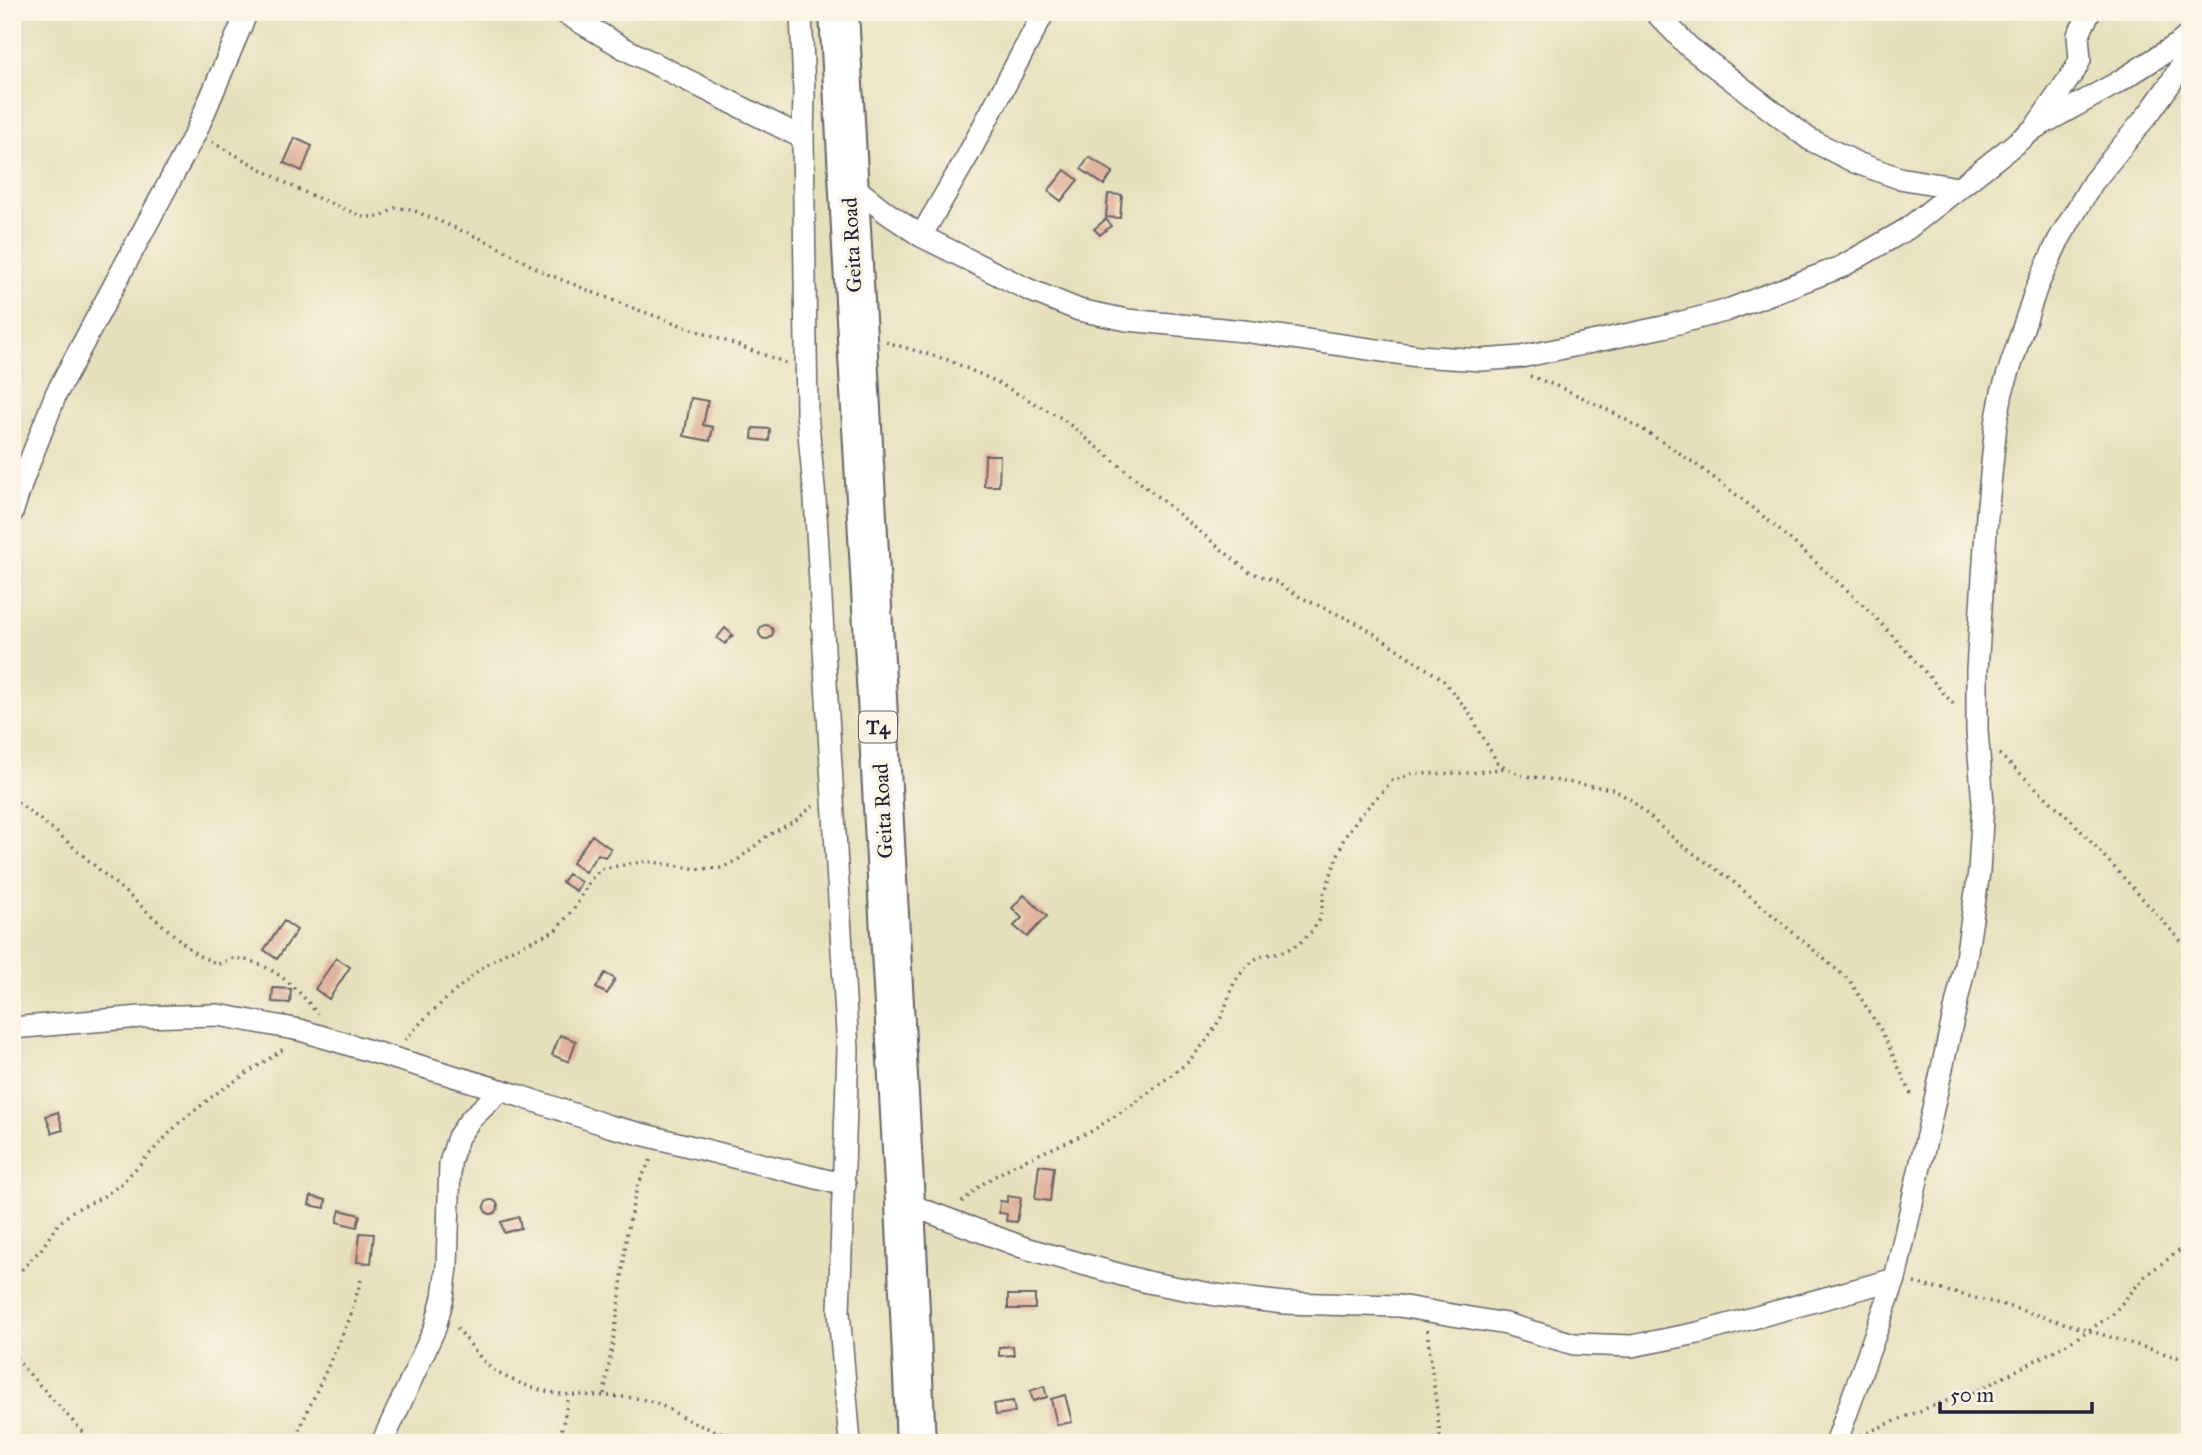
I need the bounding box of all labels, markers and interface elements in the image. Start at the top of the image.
street label: Geita Road [836,196,867,293]
road number: T4 [859,712,897,742]
street label: Geita Road [867,762,898,859]
scale bar [1940,1371,2092,1415]
text: 50 m [1950,1382,1995,1408]

